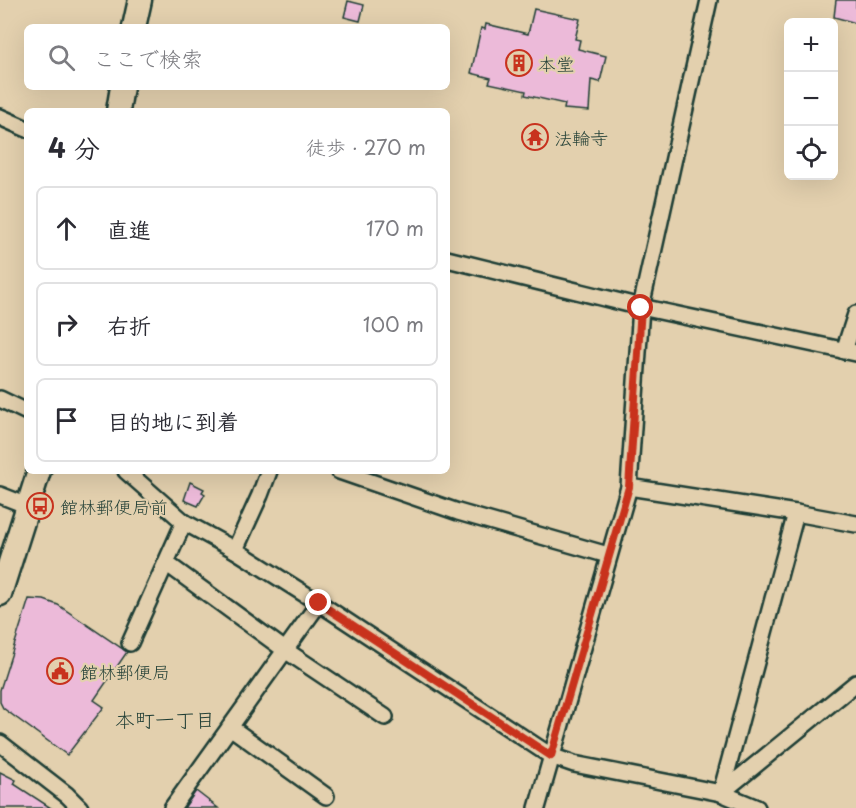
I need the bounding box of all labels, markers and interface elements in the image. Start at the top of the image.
map controls [784,18,838,180]
button: + [784,18,838,72]
search box [24,24,450,90]
icon: search [45,41,78,74]
text: ここで検索 [93,41,203,74]
building icon: 本堂 [504,48,534,78]
place label: 本堂 [538,50,574,77]
button: − [784,72,838,126]
temple icon: 法輪寺 [520,122,550,152]
place label: 法輪寺 [554,124,608,151]
button: locate [784,126,838,180]
text: 4 分 [48,128,100,167]
text: 徒歩 · 270 m [306,132,426,162]
icon: ahead [50,212,83,245]
text: 直進 [107,212,151,245]
text: 170 m [366,213,424,243]
route start [627,294,653,320]
icon: right [50,308,83,341]
text: 右折 [107,308,151,341]
text: 100 m [363,309,424,339]
icon: arrive [50,404,83,437]
text: 目的地に到着 [107,404,239,437]
bus stop icon: 館林郵便局前 [25,491,55,521]
place label: 館林郵便局前 [60,493,168,520]
route end [305,589,331,615]
public building icon: 館林郵便局 [45,656,75,686]
place label: 館林郵便局 [80,658,170,685]
district label: 本町一丁目 [115,704,215,734]

